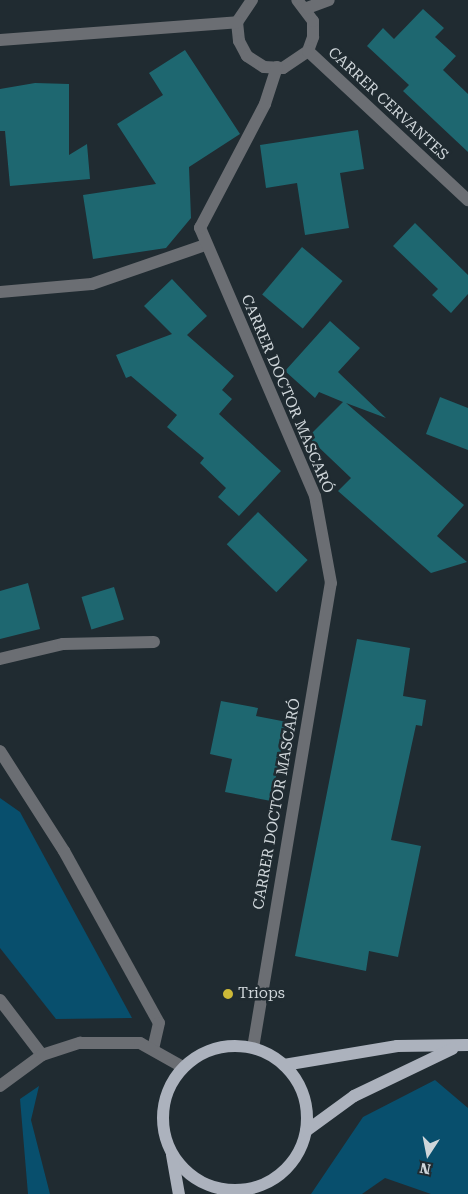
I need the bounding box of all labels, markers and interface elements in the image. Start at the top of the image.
street label: CARRER CERVANTES [324,44,452,164]
street label: CARRER DOCTOR MASCARÓ [237,292,337,496]
street label: CARRER DOCTOR MASCARÓ [250,697,304,911]
place label: Triops [238,985,285,1003]
marker: Triops [222,988,234,1000]
north arrow [403,1129,453,1179]
text: N [418,1160,432,1178]

